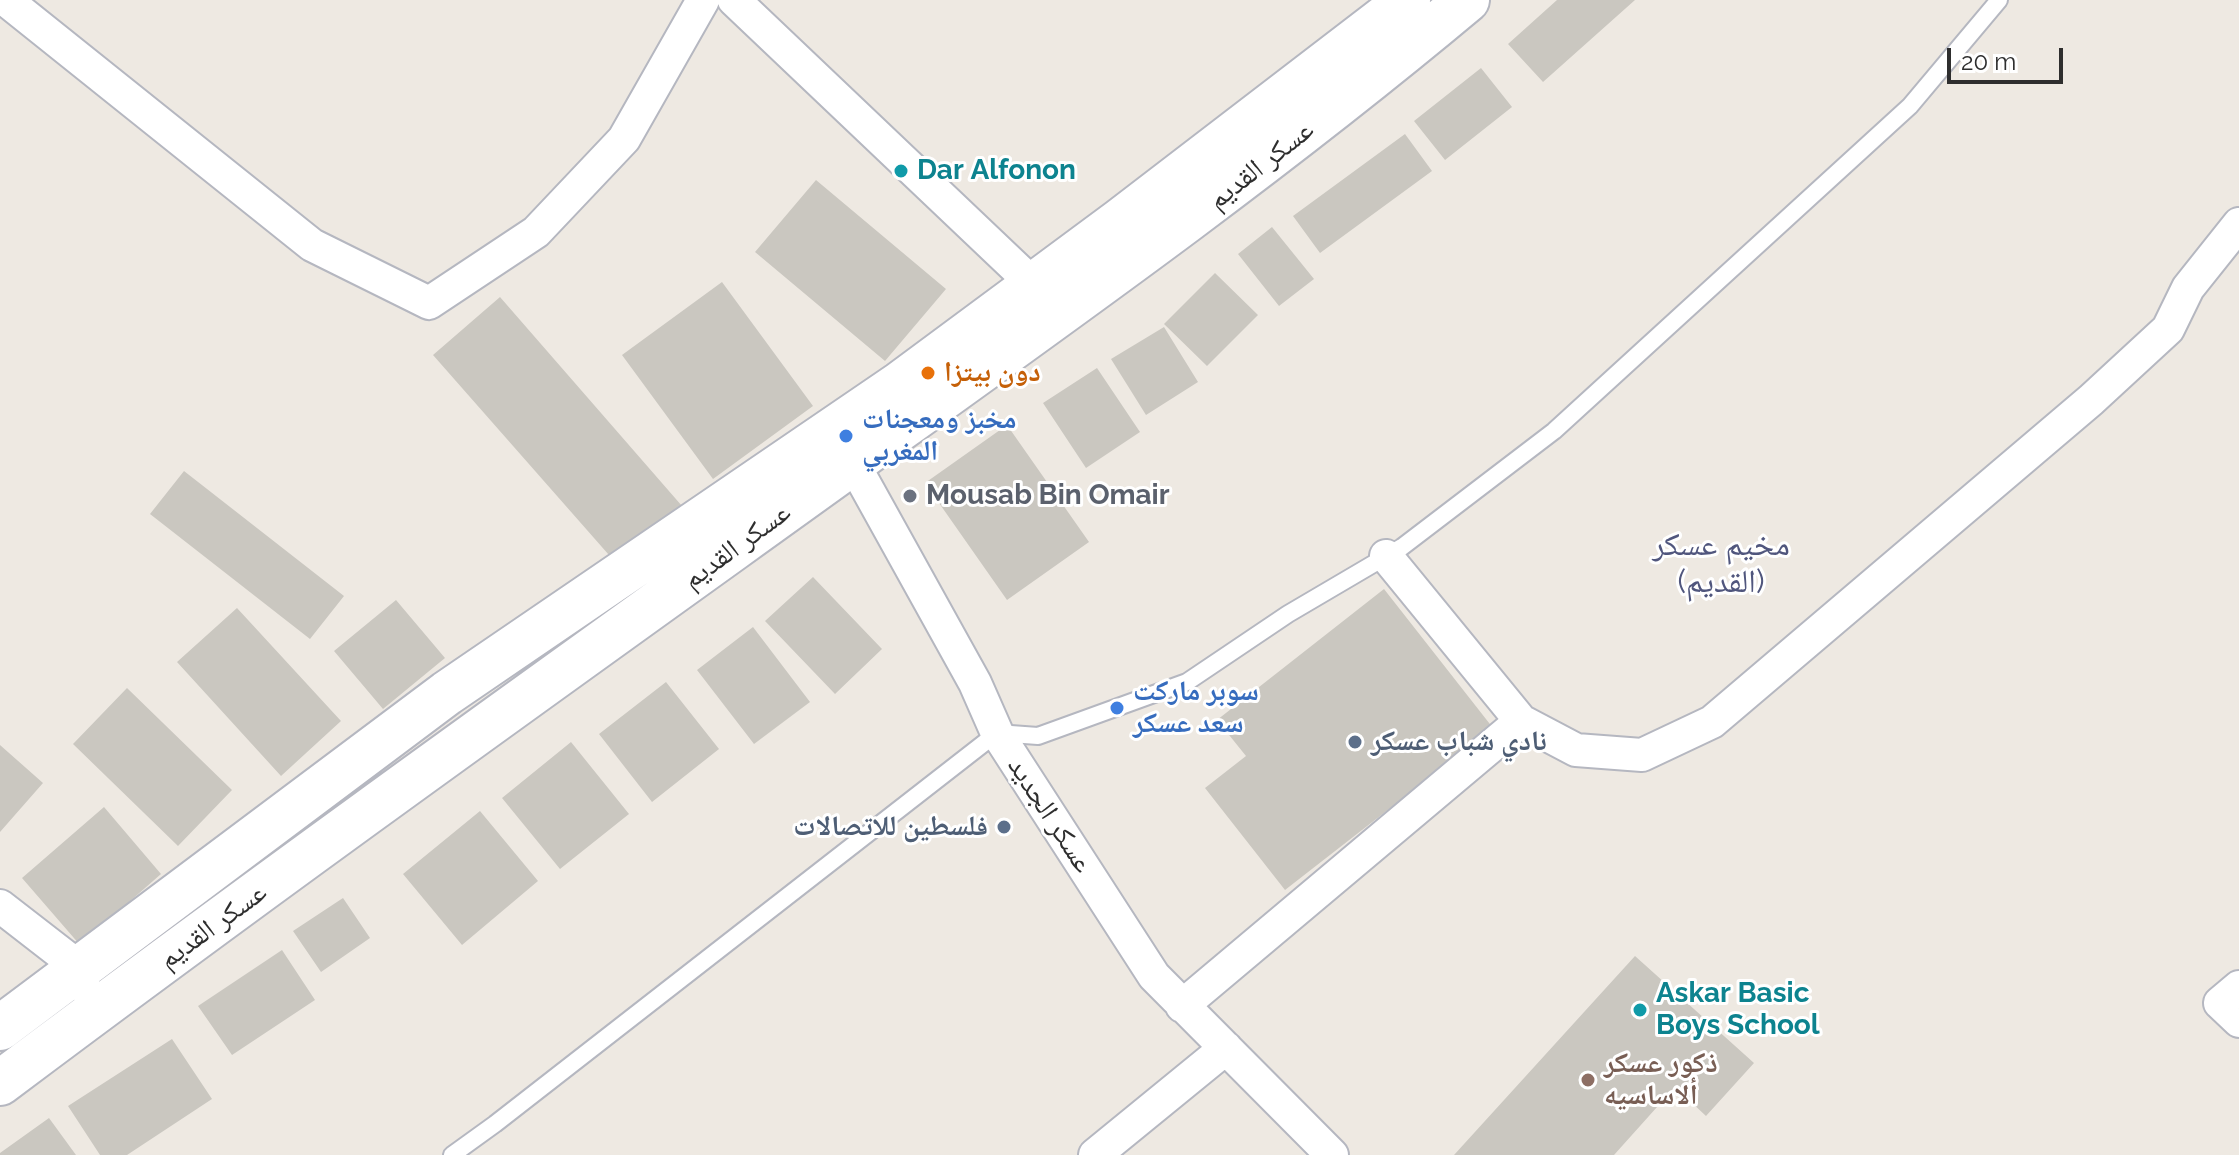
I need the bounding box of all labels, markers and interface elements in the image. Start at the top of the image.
scale bar [1951,32,2067,82]
text: 20 m [1961,47,2016,76]
street label: عسكر القديم [1201,113,1321,217]
place label: Dar Alfonon [917,154,1076,188]
marker: Dar Alfonon [892,162,910,180]
place label: دون بيتزا [944,356,1041,390]
marker: دون بيتزا [919,364,937,382]
place label: مخبز ومعجنات المغربي [862,403,1017,469]
marker: مخبز ومعجنات المغربي [837,427,855,445]
place label: Mousab Bin Omair [926,479,1170,513]
marker: Mousab Bin Omair [901,487,919,505]
street label: عسكر القديم [677,496,797,596]
district label: مخيم عسكر (القديم) [1652,526,1790,601]
place label: سوبر ماركت سعد عسكر [1133,675,1259,741]
marker: سوبر ماركت سعد عسكر [1108,699,1126,717]
place label: نادي شباب عسكر [1371,725,1547,759]
marker: نادي شباب عسكر [1346,733,1364,751]
street label: عسكر الجديد [1000,751,1100,879]
place label: فلسطين للاتصالات [793,810,988,844]
marker: فلسطين للاتصالات [995,818,1013,836]
street label: عسكر القديم [153,876,273,976]
place label: Askar Basic Boys School [1656,977,1820,1043]
marker: Askar Basic Boys School [1631,1001,1649,1019]
place label: ذكور عسكر ألاساسيه [1604,1047,1718,1113]
marker: ذكور عسكر ألاساسيه [1579,1071,1597,1089]

